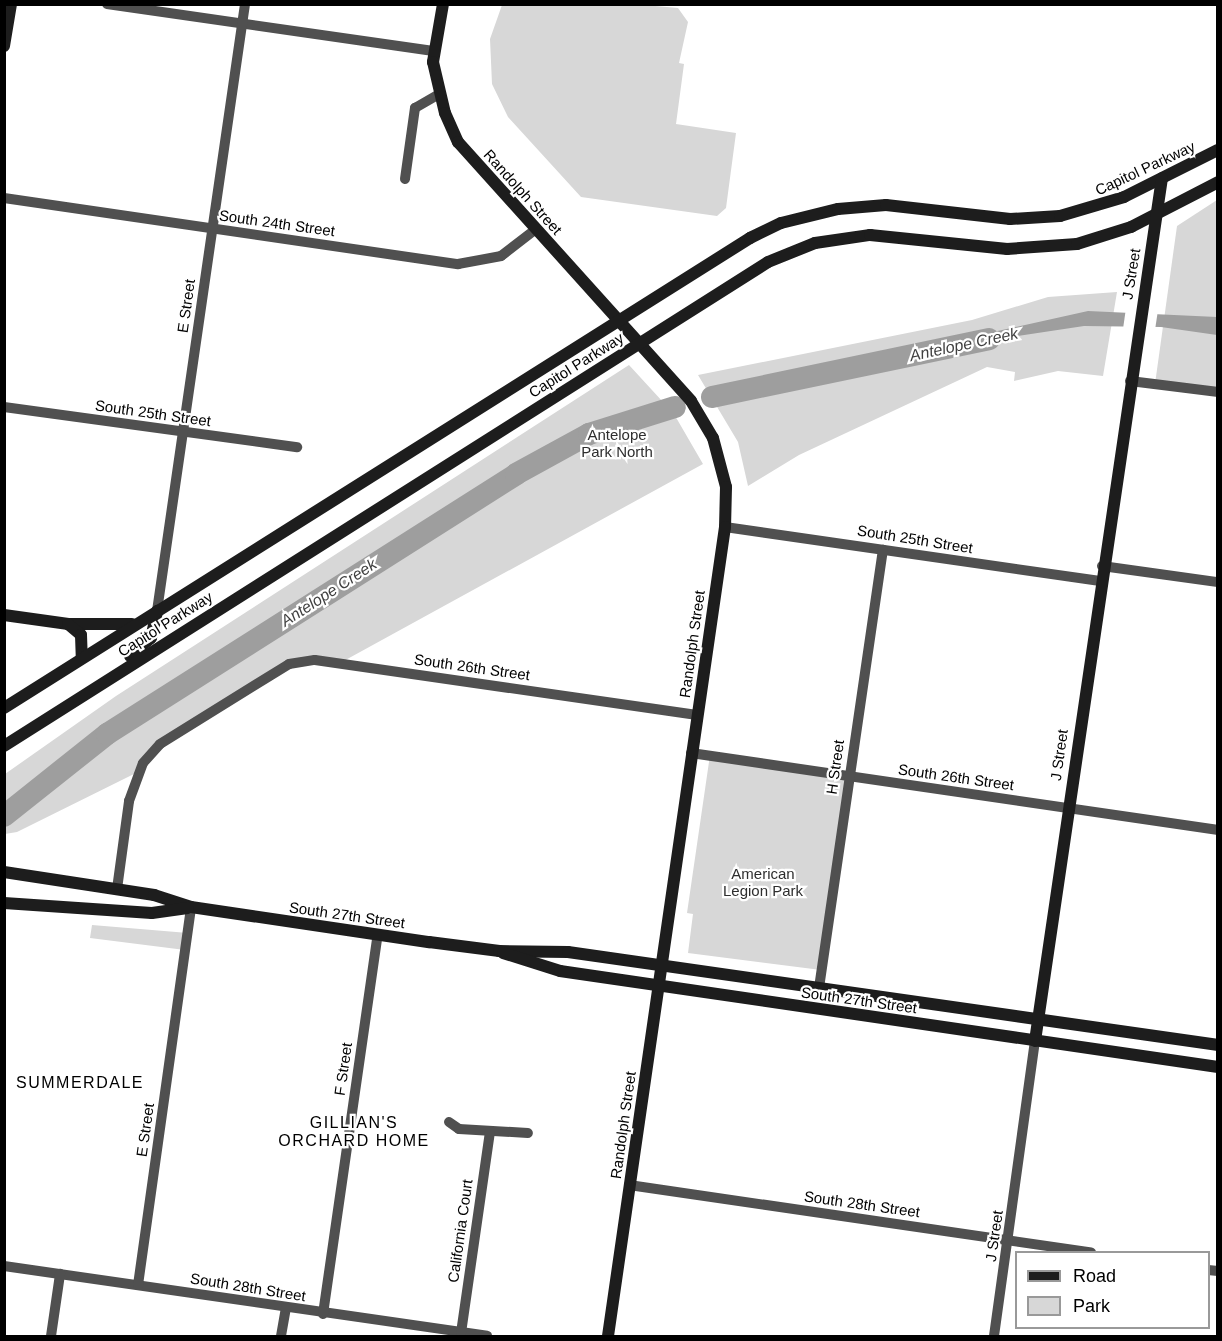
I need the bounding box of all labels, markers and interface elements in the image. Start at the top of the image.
street label: Capitol Parkway [1092,137,1198,199]
street label: Randolph Street [480,146,566,238]
street label: South 24th Street [218,206,336,240]
street label: J Street [1118,247,1144,301]
street label: E Street [173,278,199,334]
water label: Antelope Creek [908,324,1020,366]
street label: Capitol Parkway [525,329,627,401]
street label: South 25th Street [94,396,212,430]
park label: Antelope Park North [581,425,653,460]
street label: South 25th Street [856,521,974,557]
water label: Antelope Creek [278,555,380,631]
street label: Capitol Parkway [114,588,216,660]
street label: Randolph Street [676,589,708,699]
street label: South 26th Street [413,650,531,684]
street label: J Street [1046,728,1072,782]
street label: H Street [822,739,848,795]
street label: South 26th Street [897,760,1015,794]
park label: American Legion Park [723,864,803,899]
street label: South 27th Street [288,898,406,932]
street label: South 27th Street [800,983,918,1017]
street label: F Street [330,1041,356,1097]
street label: Randolph Street [607,1070,639,1180]
district label: SUMMERDALE [16,1073,144,1093]
street label: E Street [132,1102,158,1158]
district label: GILLIAN'S ORCHARD HOME [278,1113,430,1151]
street label: California Court [444,1178,476,1284]
street label: South 28th Street [803,1187,921,1221]
street label: J Street [981,1209,1007,1263]
legend [1015,1251,1210,1329]
text: Road [1073,1266,1116,1286]
street label: South 28th Street [189,1269,307,1305]
text: Park [1073,1296,1110,1316]

